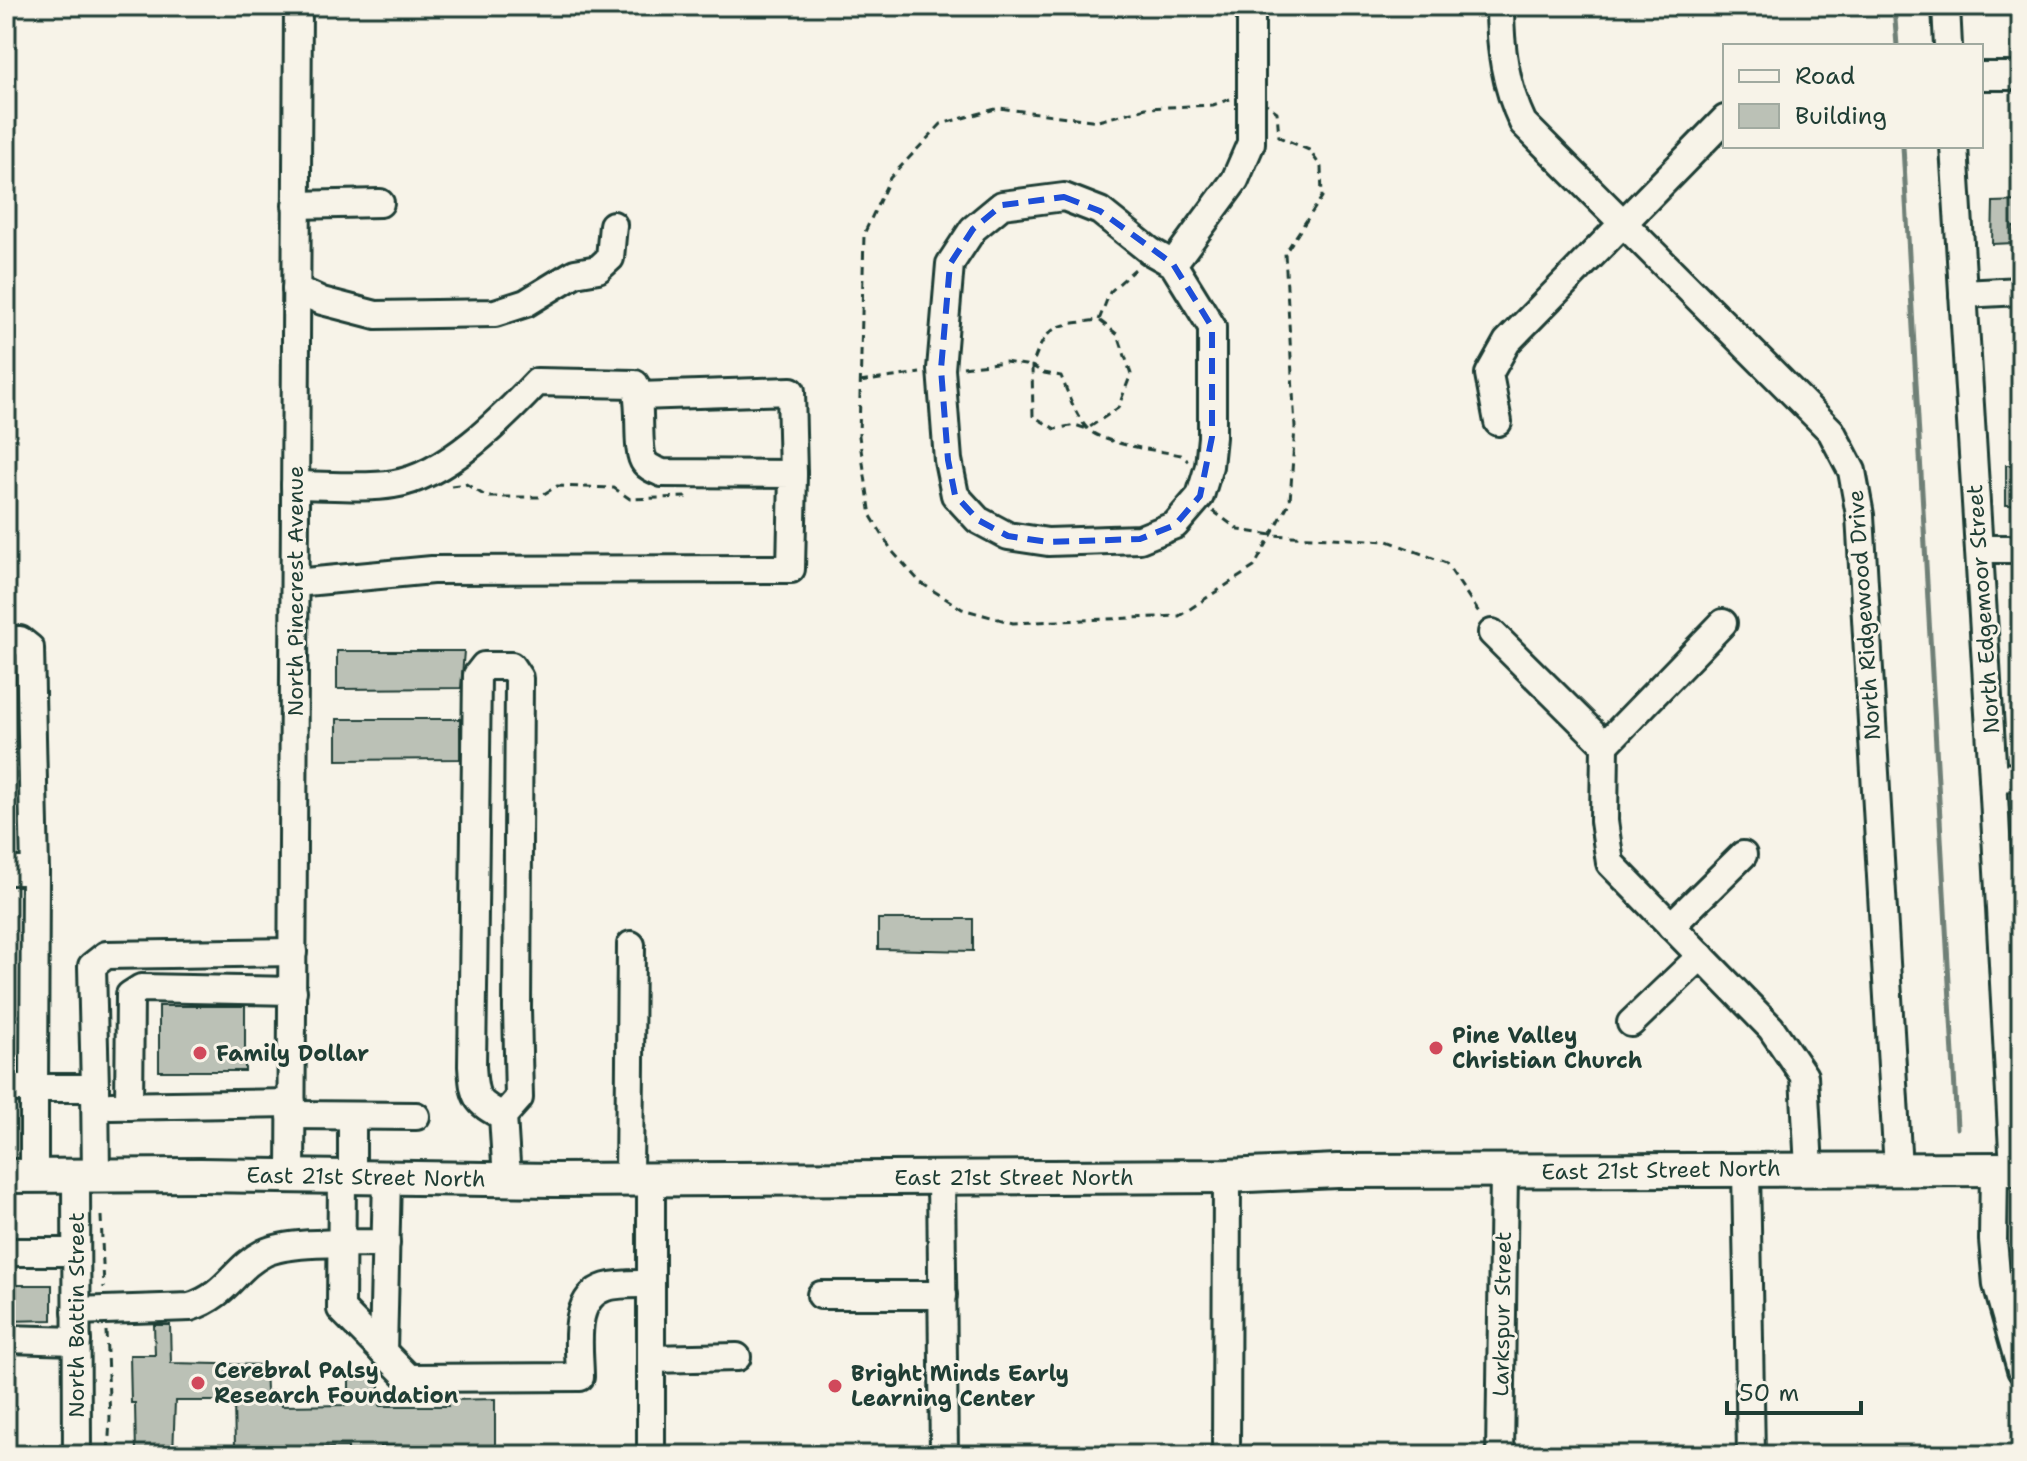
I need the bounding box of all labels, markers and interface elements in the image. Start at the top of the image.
legend [1723,44,1983,148]
text: Road [1795,60,1855,92]
text: Building [1795,100,1887,132]
street label: North Pinecrest Avenue [281,465,310,717]
street label: North Edgemoor Street [1960,483,2006,735]
street label: North Ridgewood Drive [1841,489,1887,741]
place label: Pine Valley Christian Church [1452,1021,1643,1075]
place label: Family Dollar [216,1039,369,1068]
marker: Pine Valley Christian Church [1427,1039,1445,1057]
marker: Family Dollar [191,1044,209,1062]
street label: East 21st Street North [1541,1153,1781,1187]
street label: East 21st Street North [246,1160,486,1194]
street label: East 21st Street North [894,1163,1134,1192]
street label: North Battin Street [62,1212,91,1418]
street label: Larkspur Street [1486,1231,1518,1397]
place label: Cerebral Palsy Research Foundation [214,1356,459,1410]
place label: Bright Minds Early Learning Center [851,1359,1069,1413]
scale bar [1727,1365,1861,1415]
marker: Cerebral Palsy Research Foundation [189,1374,207,1392]
marker: Bright Minds Early Learning Center [826,1377,844,1395]
text: 50 m [1739,1377,1799,1409]

